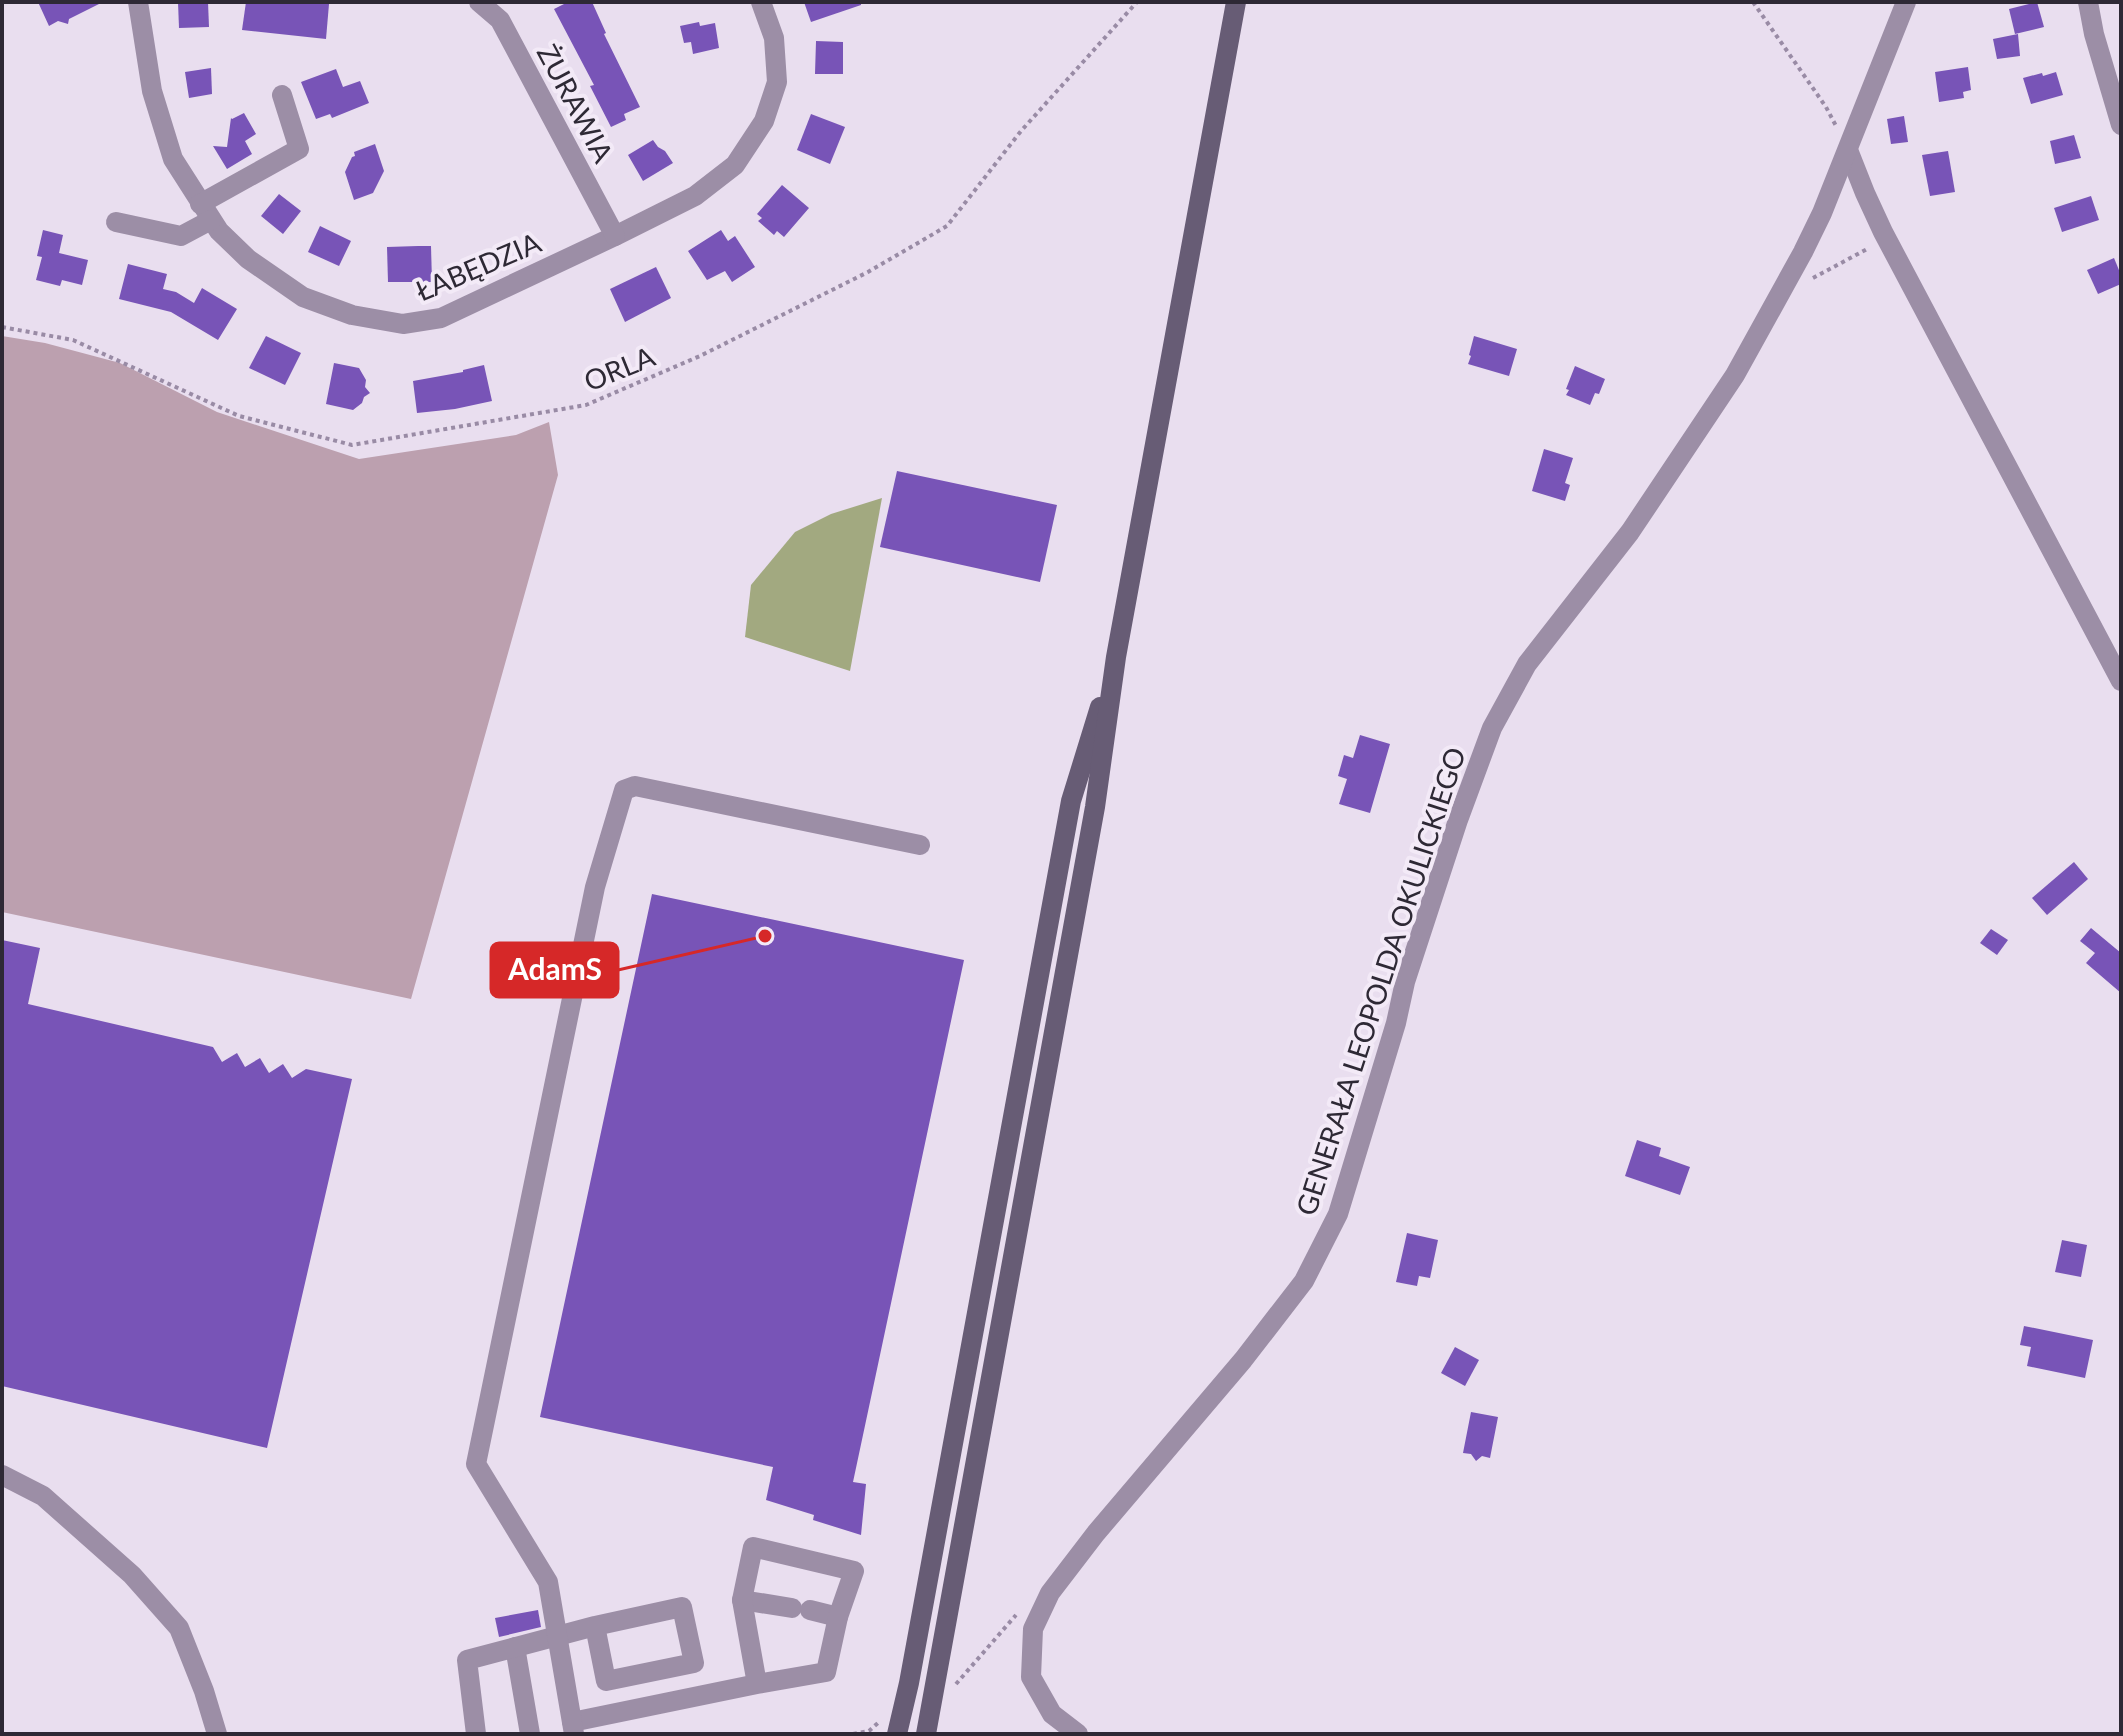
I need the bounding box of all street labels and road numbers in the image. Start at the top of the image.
street label: ŻURAWIA [531,38,621,168]
street label: ŁABĘDZIA [410,224,546,308]
street label: ORLA [579,338,659,397]
street label: GENERAŁA LEOPOLDA OKULICKIEGO [1288,743,1472,1219]

